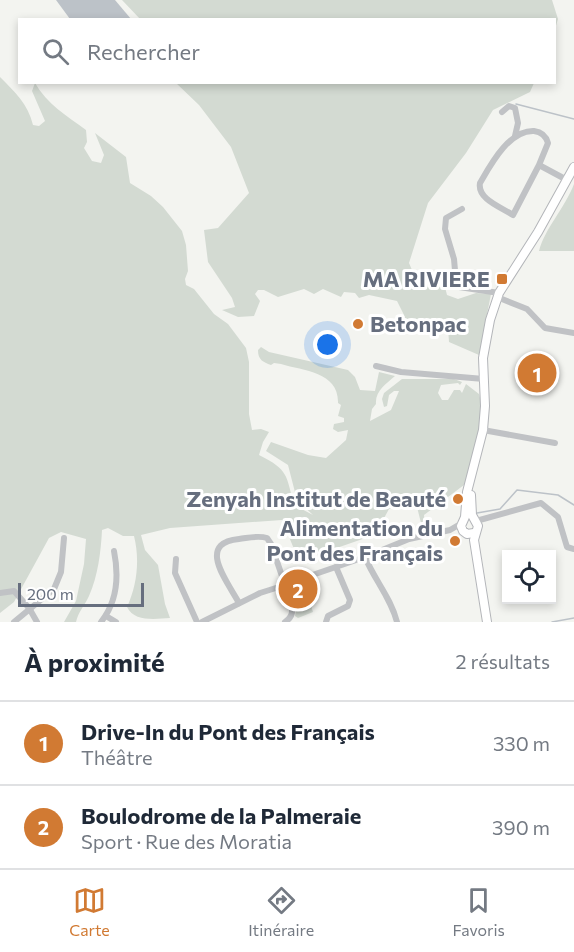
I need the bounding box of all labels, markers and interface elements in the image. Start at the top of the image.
search box [18,18,556,84]
icon: search [39,35,72,68]
text: Rechercher [87,38,200,65]
place label: MA RIVIERE [363,265,490,292]
marker: MA RIVIERE [495,272,509,286]
place label: Betonpac [370,310,466,337]
marker: Betonpac [351,317,365,331]
your location [313,330,342,359]
pin: 1 [518,350,556,395]
place label: Zenyah Institut de Beauté [186,485,446,512]
marker: Zenyah Institut de Beauté [451,492,465,506]
place label: Alimentation du Pont des Français [266,514,443,566]
marker: Alimentation du Pont des Français [448,534,462,548]
map controls [502,550,556,604]
button: locate [502,550,556,604]
pin: 2 [278,566,318,612]
scale bar [18,580,144,608]
text: 200 m [27,584,74,603]
text: À proximité [24,646,165,677]
text: 2 résultats [456,649,550,673]
text: Drive-In du Pont des Français [81,718,375,745]
text: 1 [39,731,48,755]
text: 330 m [493,731,550,755]
text: Théâtre [81,745,153,769]
text: Boulodrome de la Palmeraie [81,802,361,829]
text: 2 [38,815,49,839]
text: 390 m [492,815,550,839]
text: Sport · Rue des Moratia [81,829,292,853]
tab: Carte [69,884,110,939]
tab: Itinéraire [248,884,314,939]
tab: Favoris [453,884,505,939]

